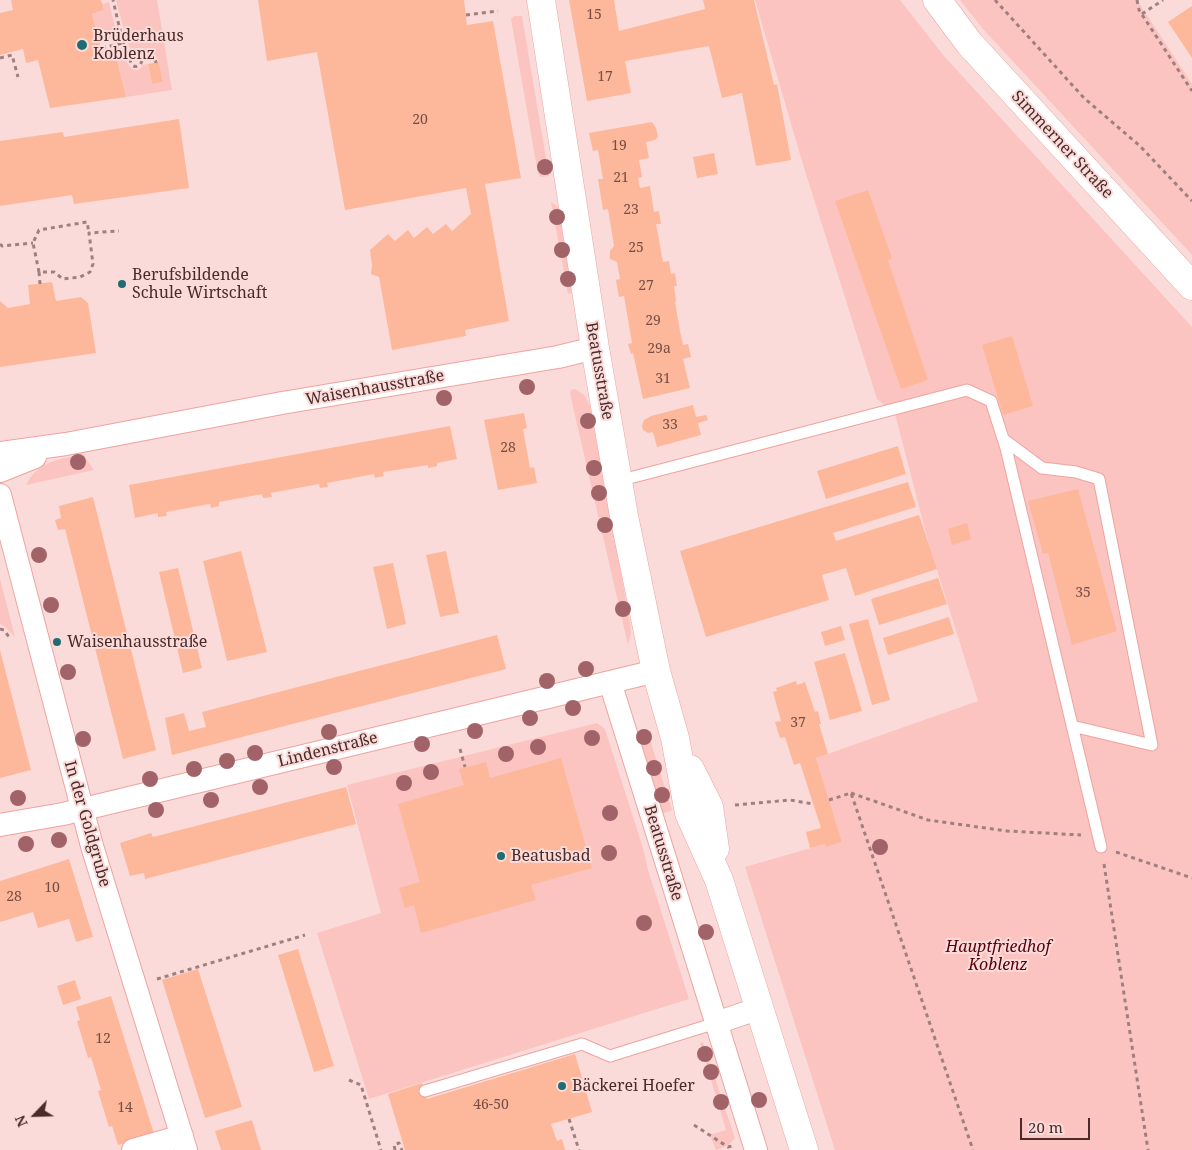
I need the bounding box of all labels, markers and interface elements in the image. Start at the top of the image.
house number: 15 [586,7,602,23]
place label: Brüderhaus Koblenz [93,26,184,64]
marker: Brüderhaus Koblenz [75,38,89,52]
house number: 17 [597,69,613,85]
street label: Simmerner Straße [1007,87,1117,203]
house number: 20 [412,112,428,128]
house number: 19 [611,138,627,154]
house number: 21 [613,170,629,186]
house number: 23 [623,202,639,218]
house number: 25 [628,240,644,256]
place label: Berufsbildende Schule Wirtschaft [132,265,267,303]
marker: Berufsbildende Schule Wirtschaft [116,278,128,290]
house number: 27 [638,278,654,294]
house number: 29 [645,313,661,329]
street label: Beatusstraße [581,321,617,421]
house number: 29a [647,341,671,357]
street label: Waisenhausstraße [304,366,446,410]
house number: 31 [655,371,671,387]
house number: 33 [662,417,678,433]
house number: 28 [500,440,516,456]
house number: 35 [1075,585,1091,601]
place label: Waisenhausstraße [67,632,207,652]
marker: Waisenhausstraße [51,636,63,648]
house number: 37 [790,715,806,731]
street label: Lindenstraße [276,728,380,772]
street label: In der Goldgrube [60,759,114,889]
street label: Beatusstraße [639,803,687,903]
place label: Beatusbad [511,846,591,866]
marker: Beatusbad [495,850,507,862]
house number: 10 [44,880,60,896]
house number: 28 [6,889,22,905]
park label: Hauptfriedhof Koblenz [945,937,1051,975]
house number: 12 [95,1031,111,1047]
place label: Bäckerei Hoefer [572,1076,695,1096]
marker: Bäckerei Hoefer [556,1080,568,1092]
north arrow [10,1090,60,1140]
house number: 46-50 [473,1097,509,1113]
house number: 14 [117,1100,133,1116]
scale bar [1022,1108,1092,1140]
text: N [10,1112,32,1130]
text: 20 m [1028,1117,1063,1137]

